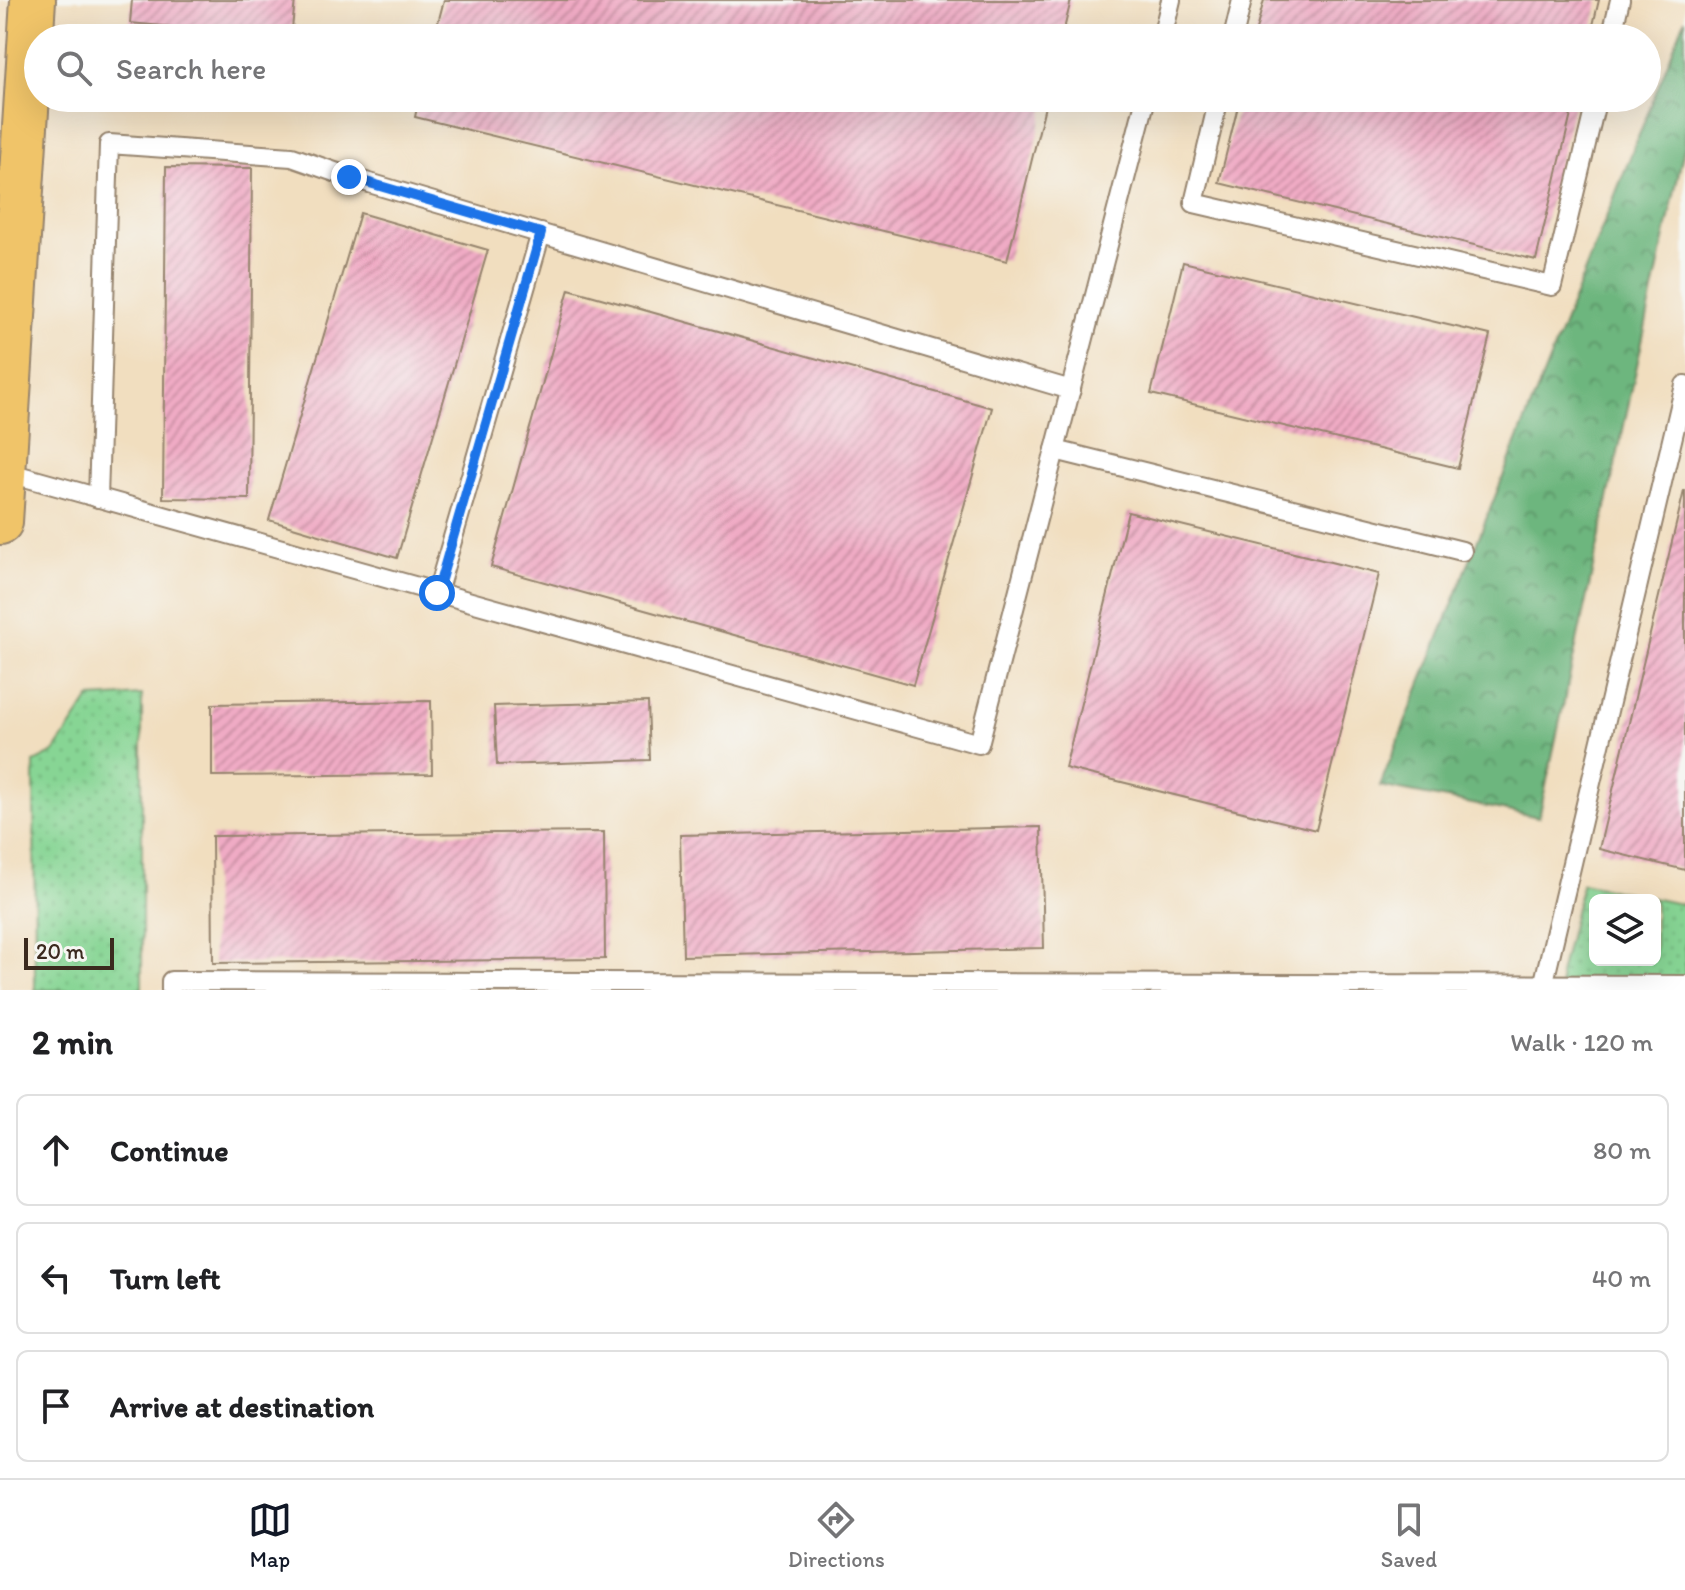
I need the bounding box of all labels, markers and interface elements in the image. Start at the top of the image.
search box [24,24,1661,112]
icon: search [52,46,96,90]
text: Search here [116,50,266,87]
route end [331,159,367,195]
route start [419,575,455,611]
map controls [1589,894,1661,966]
button: layers [1589,894,1661,966]
scale bar [24,934,114,970]
text: 20 m [36,938,85,965]
text: 2 min [32,1022,113,1063]
text: Walk · 120 m [1510,1026,1653,1058]
icon: ahead [34,1128,78,1172]
text: Continue [110,1132,229,1169]
text: 80 m [1593,1134,1651,1166]
icon: left [34,1256,78,1300]
text: Turn left [110,1260,221,1297]
text: 40 m [1592,1262,1651,1294]
icon: arrive [34,1384,78,1428]
text: Arrive at destination [110,1388,374,1425]
tab: Map [248,1498,292,1573]
tab: Directions [788,1498,885,1573]
tab: Saved [1381,1498,1437,1573]

